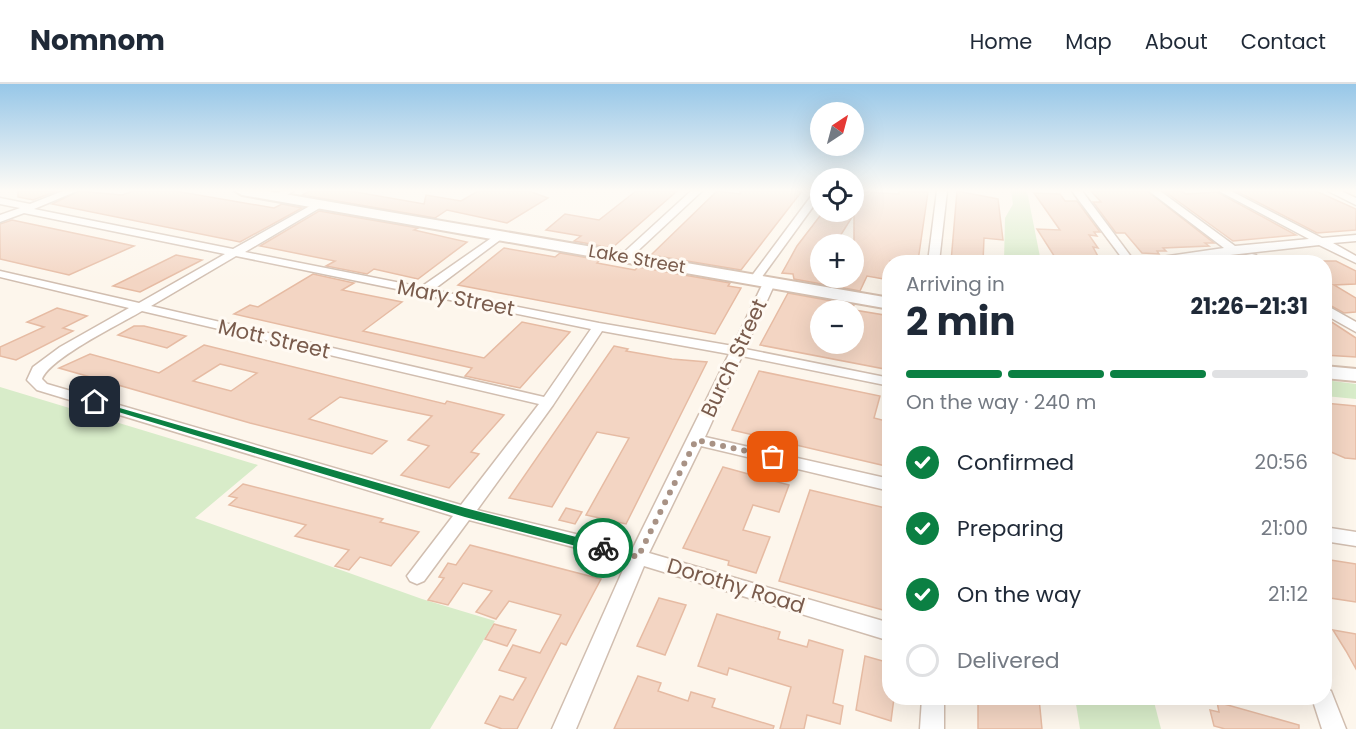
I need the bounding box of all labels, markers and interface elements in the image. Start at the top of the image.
text: Nomnom [30,21,165,60]
text: Home [970,27,1032,56]
text: Map [1065,27,1112,56]
text: About [1145,27,1208,56]
text: Contact [1241,27,1326,56]
north arrow [810,102,864,156]
map controls [810,102,864,354]
button: locate [810,168,864,222]
button: + [810,234,864,288]
street label: Lake Street [587,238,687,279]
text: Arriving in [906,270,1005,298]
street label: Mary Street [395,272,517,323]
text: 21:26–21:31 [1190,291,1308,322]
street label: Burch Street [693,294,774,422]
text: 2 min [906,294,1016,349]
button: − [810,300,864,354]
street label: Mott Street [215,312,333,365]
pin [69,376,120,427]
icon: home [78,385,111,418]
text: On the way · 240 m [906,388,1096,416]
pin [747,431,798,482]
icon: bag [756,440,789,473]
icon: check [906,446,939,479]
text: Confirmed [957,447,1074,478]
text: 20:56 [1254,448,1308,476]
icon: check [906,512,939,545]
text: Preparing [957,513,1064,544]
text: 21:00 [1261,514,1308,542]
courier [573,518,633,578]
icon: bike [587,532,620,565]
street label: Dorothy Road [664,551,809,620]
icon: check [906,578,939,611]
text: On the way [957,579,1081,610]
text: 21:12 [1268,580,1308,608]
text: Delivered [957,645,1060,676]

